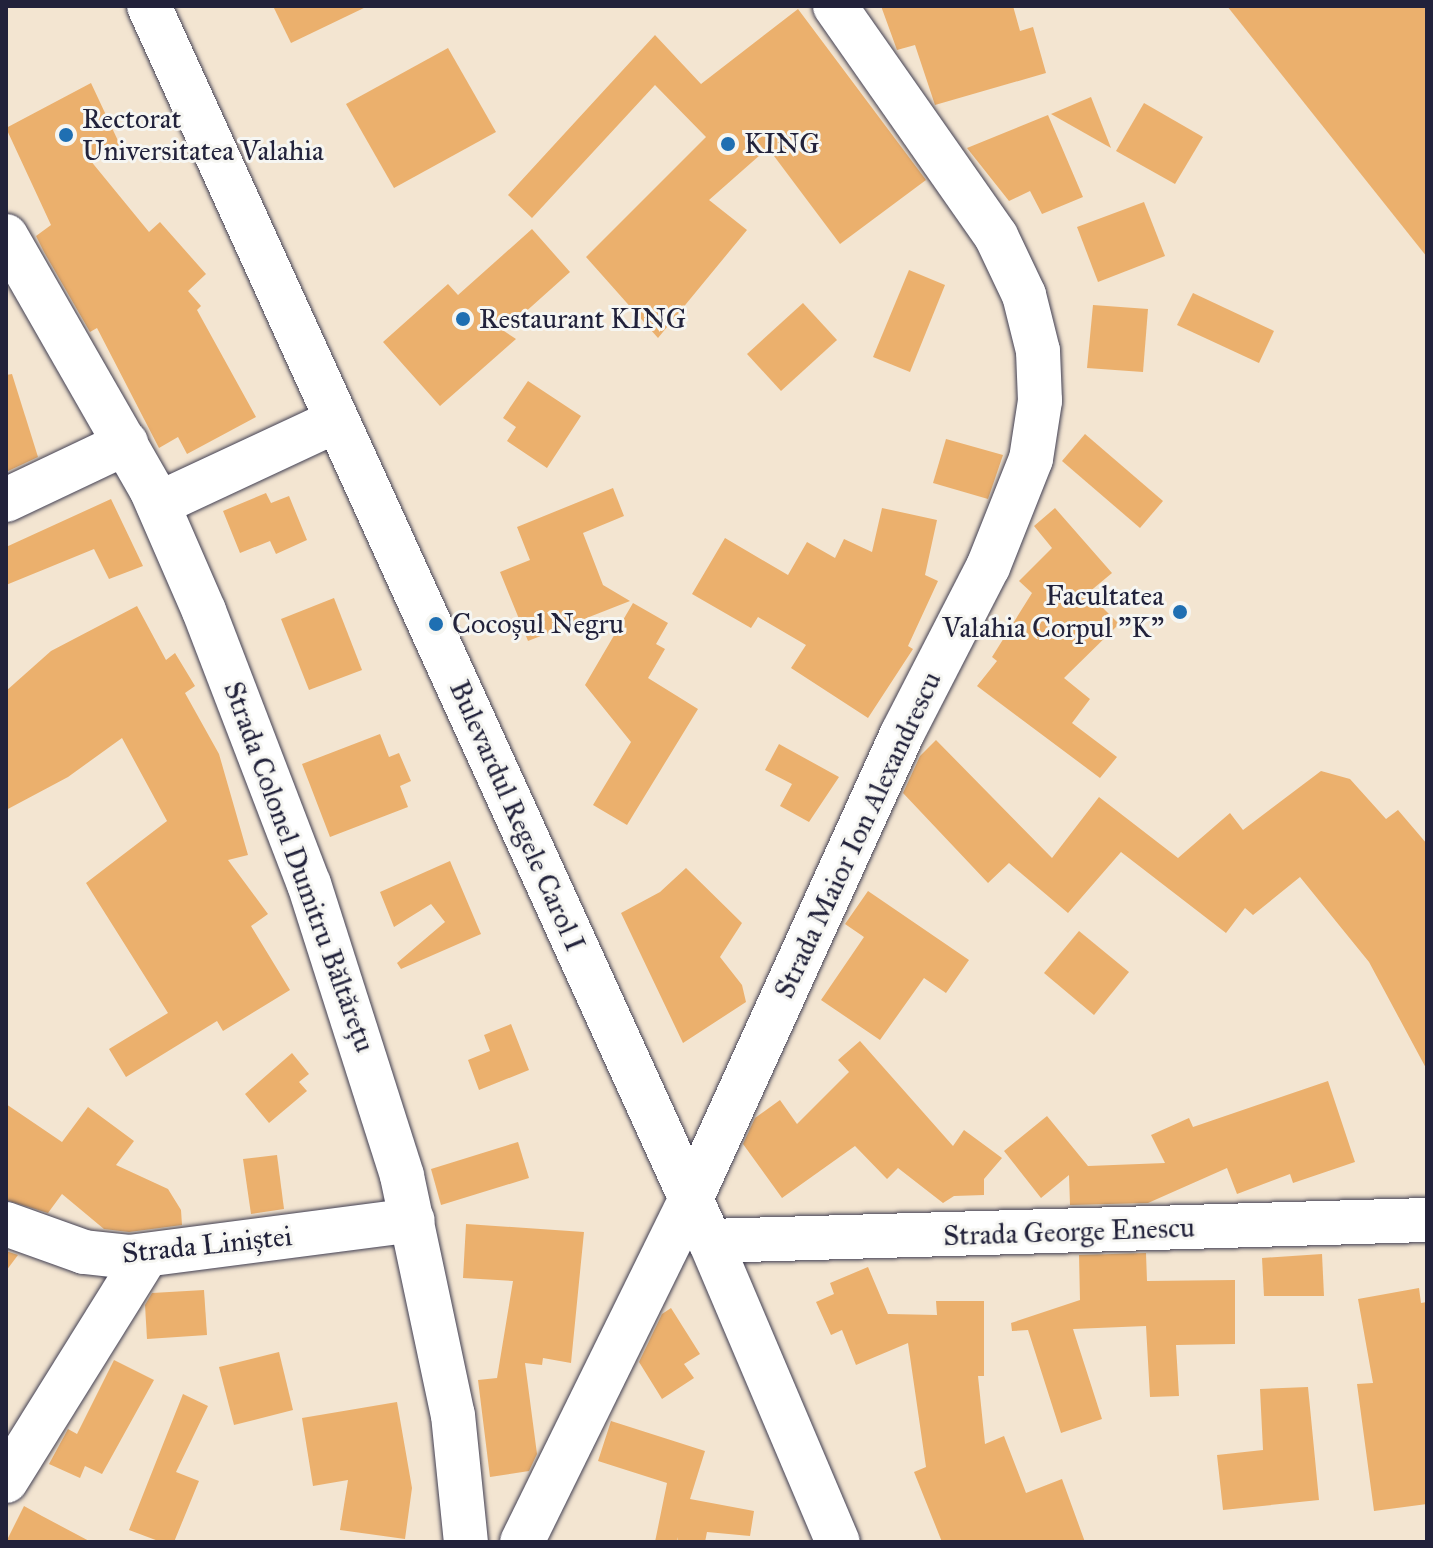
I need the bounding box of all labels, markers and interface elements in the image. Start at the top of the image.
place label: Rectorat Universitatea Valahia [82,102,324,168]
marker: Rectorat Universitatea Valahia [57,126,75,144]
place label: KING [744,127,820,161]
marker: KING [719,135,737,153]
place label: Restaurant KING [479,302,686,336]
marker: Restaurant KING [454,310,472,328]
place label: Facultatea Valahia Corpul "K" [942,579,1164,645]
marker: Facultatea Valahia Corpul "K" [1171,603,1189,621]
place label: Cocoșul Negru [452,607,624,641]
marker: Cocoșul Negru [427,615,445,633]
street label: Strada Maior Ion Alexandrescu [767,666,949,1004]
street label: Bulevardul Regele Carol I [442,675,592,957]
street label: Strada Colonel Dumitru Băltărețu [216,677,382,1057]
street label: Strada George Enescu [943,1211,1195,1253]
street label: Strada Liniștei [120,1219,294,1271]

